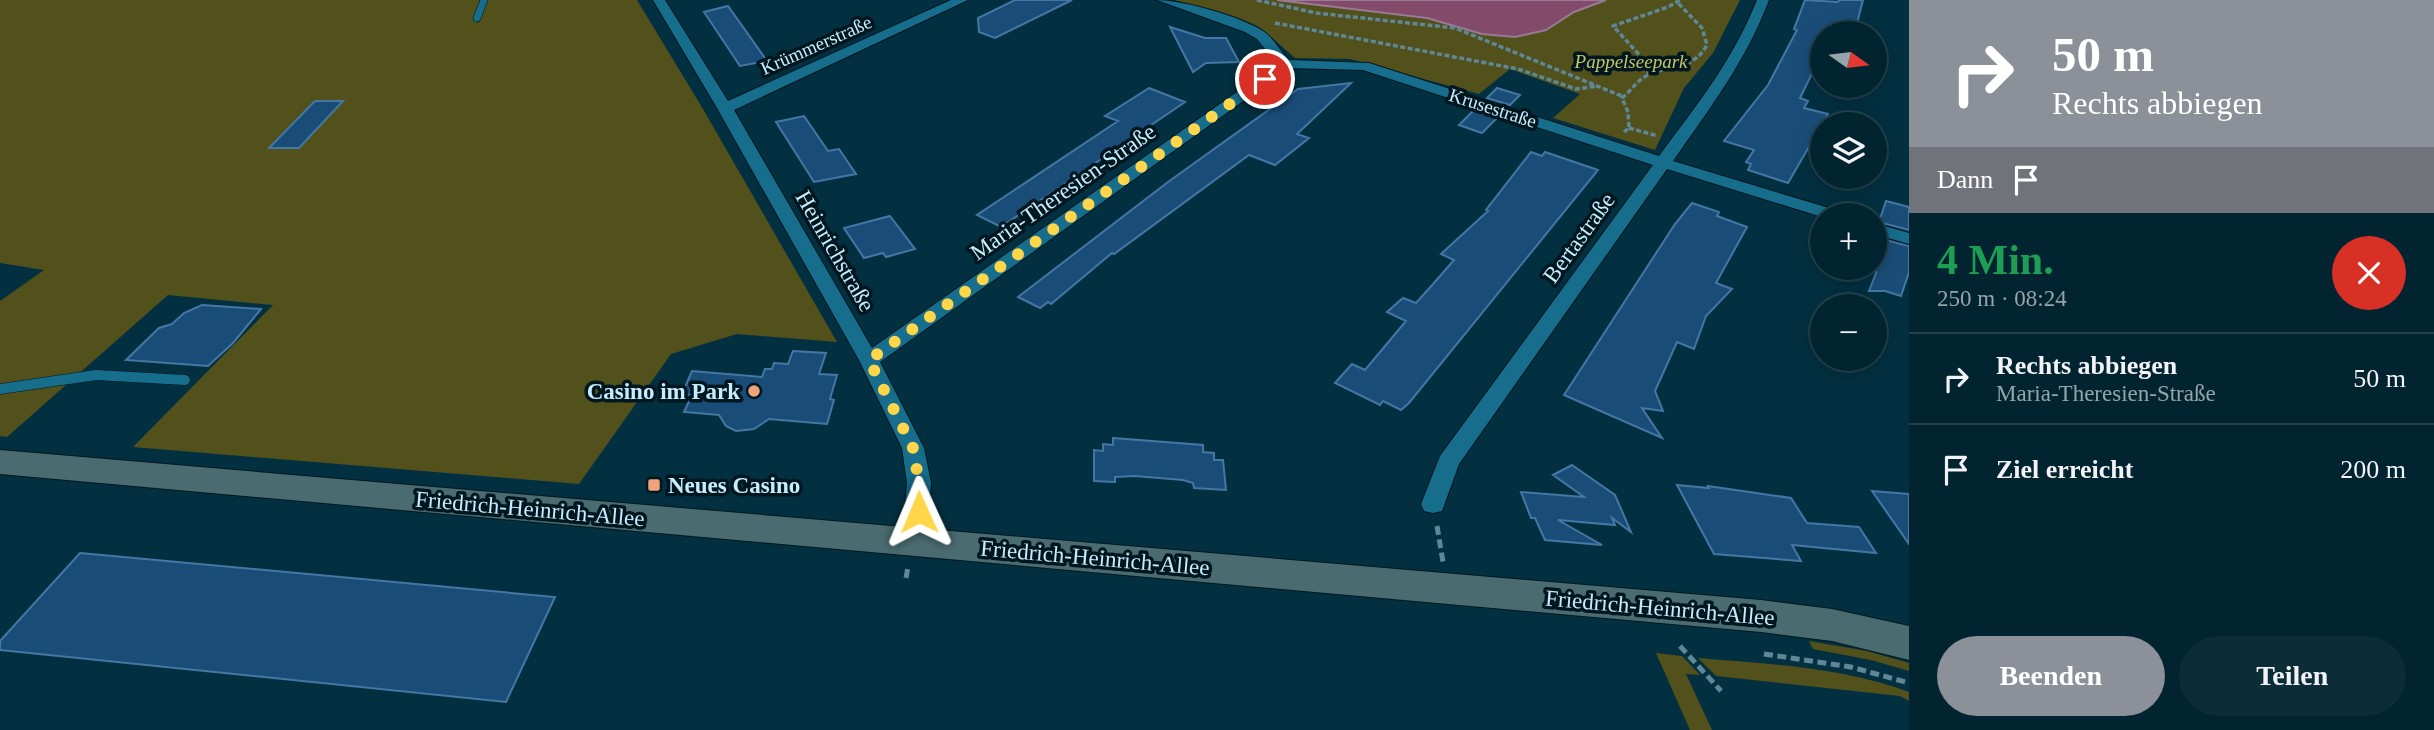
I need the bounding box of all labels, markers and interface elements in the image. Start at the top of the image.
street label: Krümmerstraße [757,11,875,79]
north arrow [1810,21,1886,98]
map controls [1810,21,1887,371]
text: 50 m [2052,27,2154,82]
icon: right [1937,28,2028,119]
pin [1235,49,1295,109]
park label: Pappelseepark [1574,51,1688,72]
icon: arrive [1246,60,1284,98]
street label: Krusestraße [1447,84,1539,132]
text: Rechts abbiegen [2052,85,2263,121]
button: layers [1810,112,1887,189]
street label: Maria-Theresien-Straße [966,119,1160,265]
icon: arrive [2007,161,2045,199]
text: Dann [1937,165,1993,194]
street label: Heinrichstraße [790,186,880,316]
street label: Bertastraße [1538,188,1620,288]
button: + [1810,203,1887,280]
button: close [2332,236,2406,310]
text: 4 Min. [1937,237,2054,283]
text: 250 m · 08:24 [1937,286,2067,311]
button: − [1810,294,1887,371]
text: Rechts abbiegen [1996,351,2177,380]
icon: right [1937,360,1975,398]
text: 50 m [2353,364,2406,393]
place label: Casino im Park [587,379,740,404]
text: Maria-Theresien-Straße [1996,381,2216,406]
marker: Casino im Park [746,383,762,399]
icon: arrive [1937,451,1975,489]
text: Ziel erreicht [1996,455,2133,484]
text: 200 m [2340,455,2406,484]
place label: Neues Casino [668,473,800,498]
position arrow [882,475,956,549]
marker: Neues Casino [646,477,662,493]
street label: Friedrich-Heinrich-Allee [414,487,646,531]
street label: Friedrich-Heinrich-Allee [979,536,1211,580]
street label: Friedrich-Heinrich-Allee [1544,586,1776,630]
button: Beenden [1937,636,2165,716]
button: Teilen [2179,636,2406,716]

